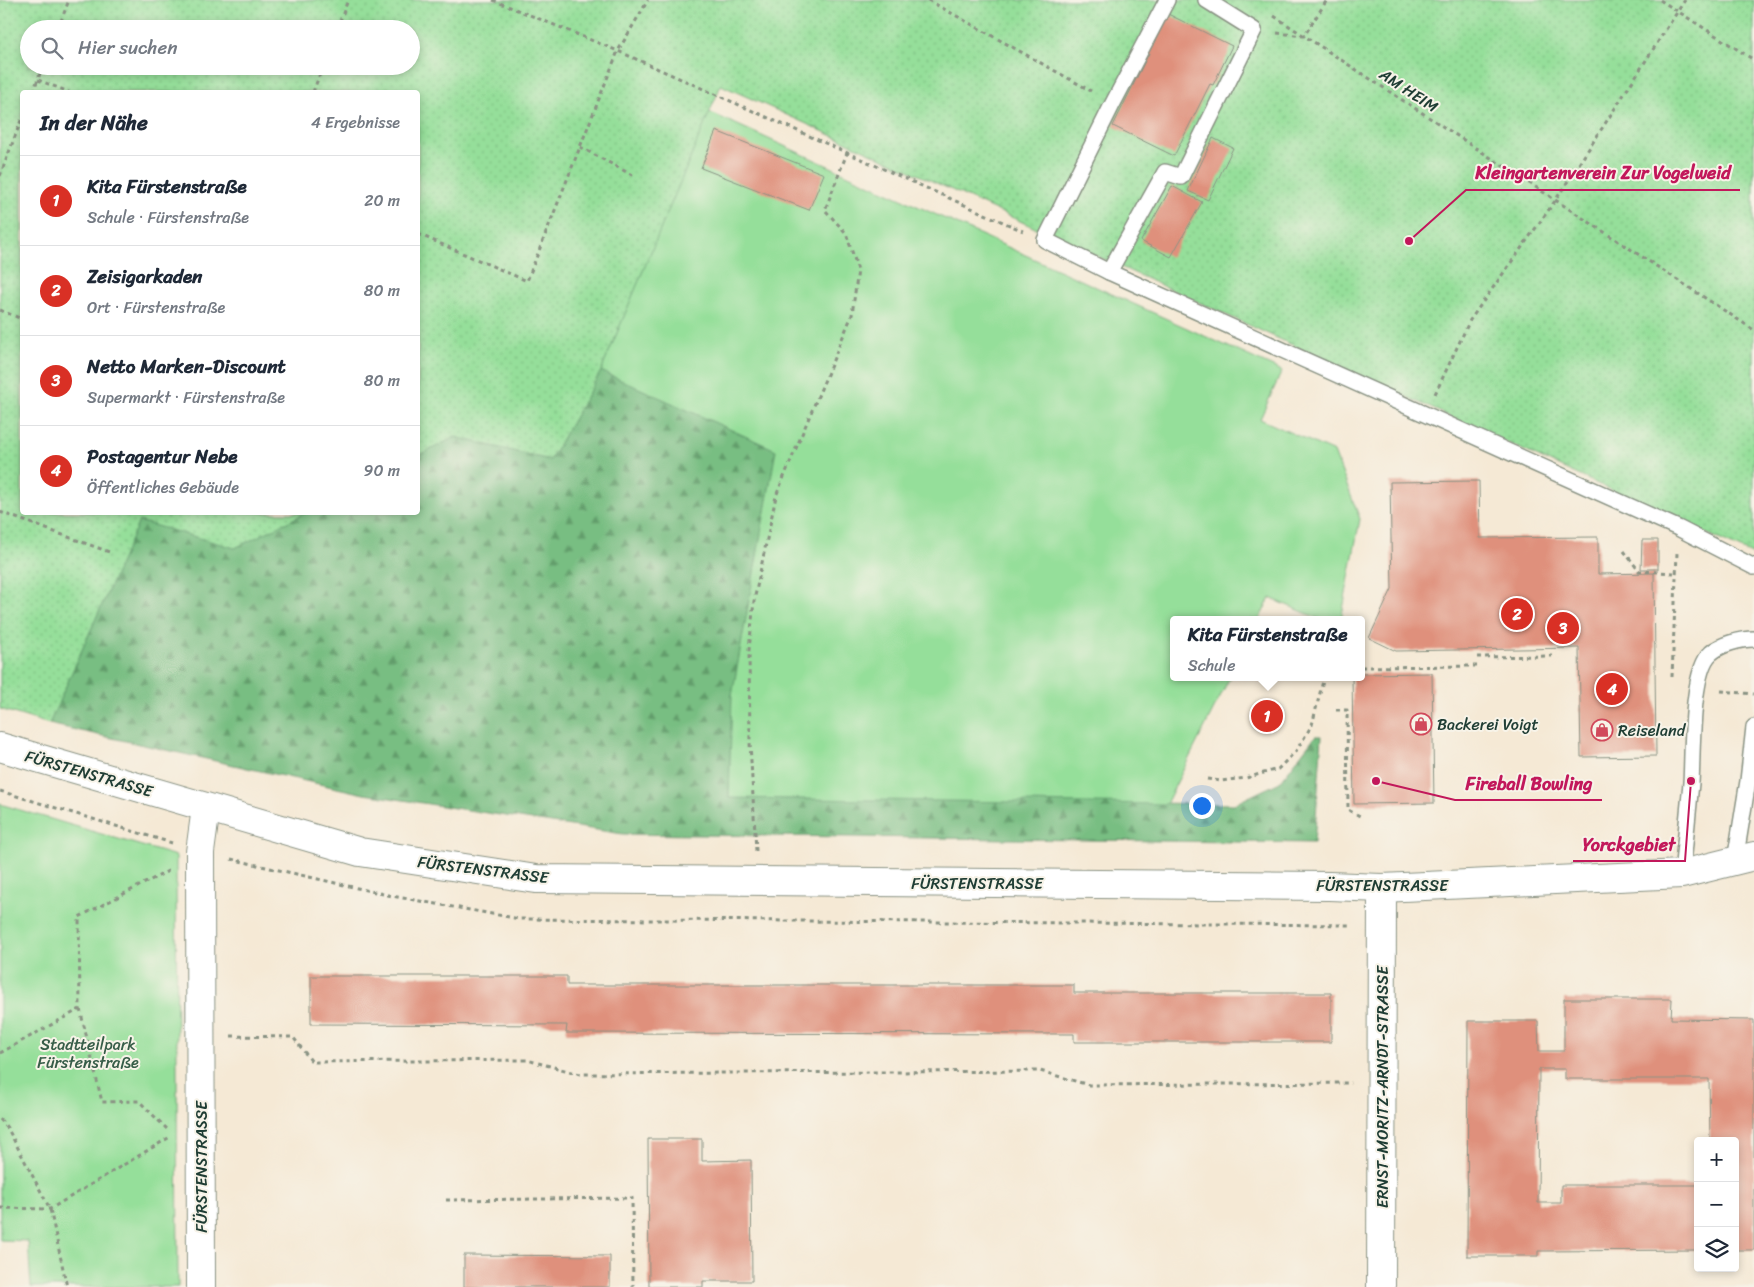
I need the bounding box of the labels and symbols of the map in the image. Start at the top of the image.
street label: AM HEIM [1372,60,1444,121]
callout: Kleingartenverein Zur Vogelweid [1466,157,1740,190]
text: Kleingartenverein Zur Vogelweid [1474,157,1732,189]
pin: 2 [1501,595,1533,633]
pin: 3 [1547,609,1579,647]
pin: 4 [1596,670,1628,708]
pin: 1 [1251,697,1283,735]
place label: Backerei Voigt [1437,710,1538,739]
shop icon: Backerei Voigt [1409,712,1433,736]
place label: Reiseland [1618,716,1687,745]
shop icon: Reiseland [1590,718,1614,742]
street label: FÜRSTENSTRASSE [22,741,157,806]
callout: Fireball Bowling [1455,767,1602,800]
text: Fireball Bowling [1465,768,1592,800]
your location [1189,793,1215,819]
callout: Yorckgebiet [1573,828,1685,861]
text: Yorckgebiet [1583,829,1677,861]
street label: FÜRSTENSTRASSE [416,847,551,892]
street label: FÜRSTENSTRASSE [911,869,1044,898]
street label: FÜRSTENSTRASSE [1316,871,1449,900]
street label: ERNST-MORITZ-ARNDT-STRASSE [1368,965,1397,1208]
park label: Stadtteilpark Fürstenstraße [37,1030,139,1077]
street label: FÜRSTENSTRASSE [187,1100,216,1233]

